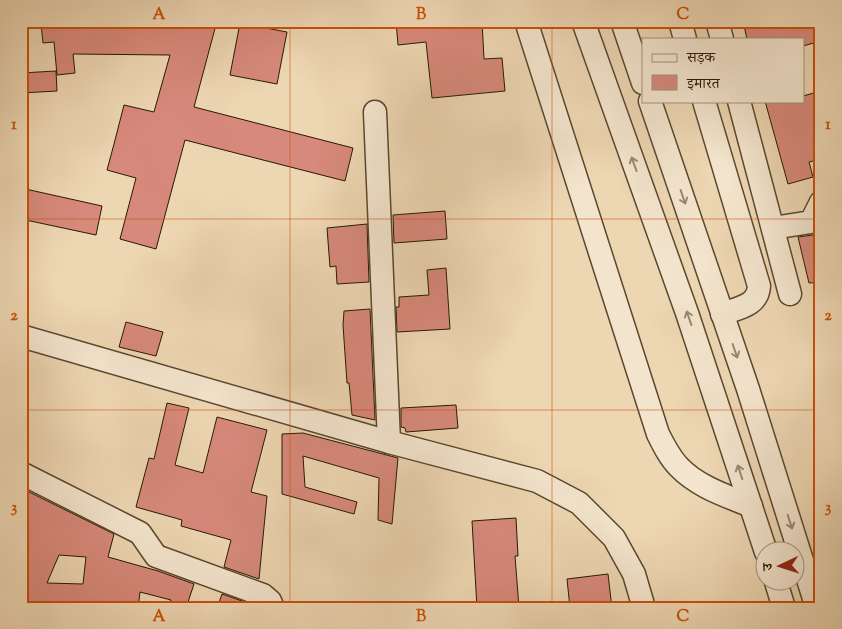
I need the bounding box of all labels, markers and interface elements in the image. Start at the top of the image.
text: A [153,4,166,27]
text: B [416,4,426,27]
text: C [677,4,690,27]
legend [642,38,804,102]
text: सड़क [686,48,716,69]
text: इमारत [686,74,721,95]
text: 1 [11,114,17,137]
text: 1 [825,114,831,137]
one-way arrow [629,157,638,173]
one-way arrow [679,189,688,204]
text: 2 [10,305,18,328]
text: 2 [824,305,832,328]
one-way arrow [684,310,693,326]
one-way arrow [731,343,740,358]
one-way arrow [734,464,744,480]
text: 3 [11,497,18,520]
text: 3 [825,497,832,520]
one-way arrow [786,514,795,530]
north arrow [754,542,804,592]
text: उ [759,562,779,572]
text: A [153,606,166,629]
text: B [416,606,426,629]
text: C [677,606,690,629]

